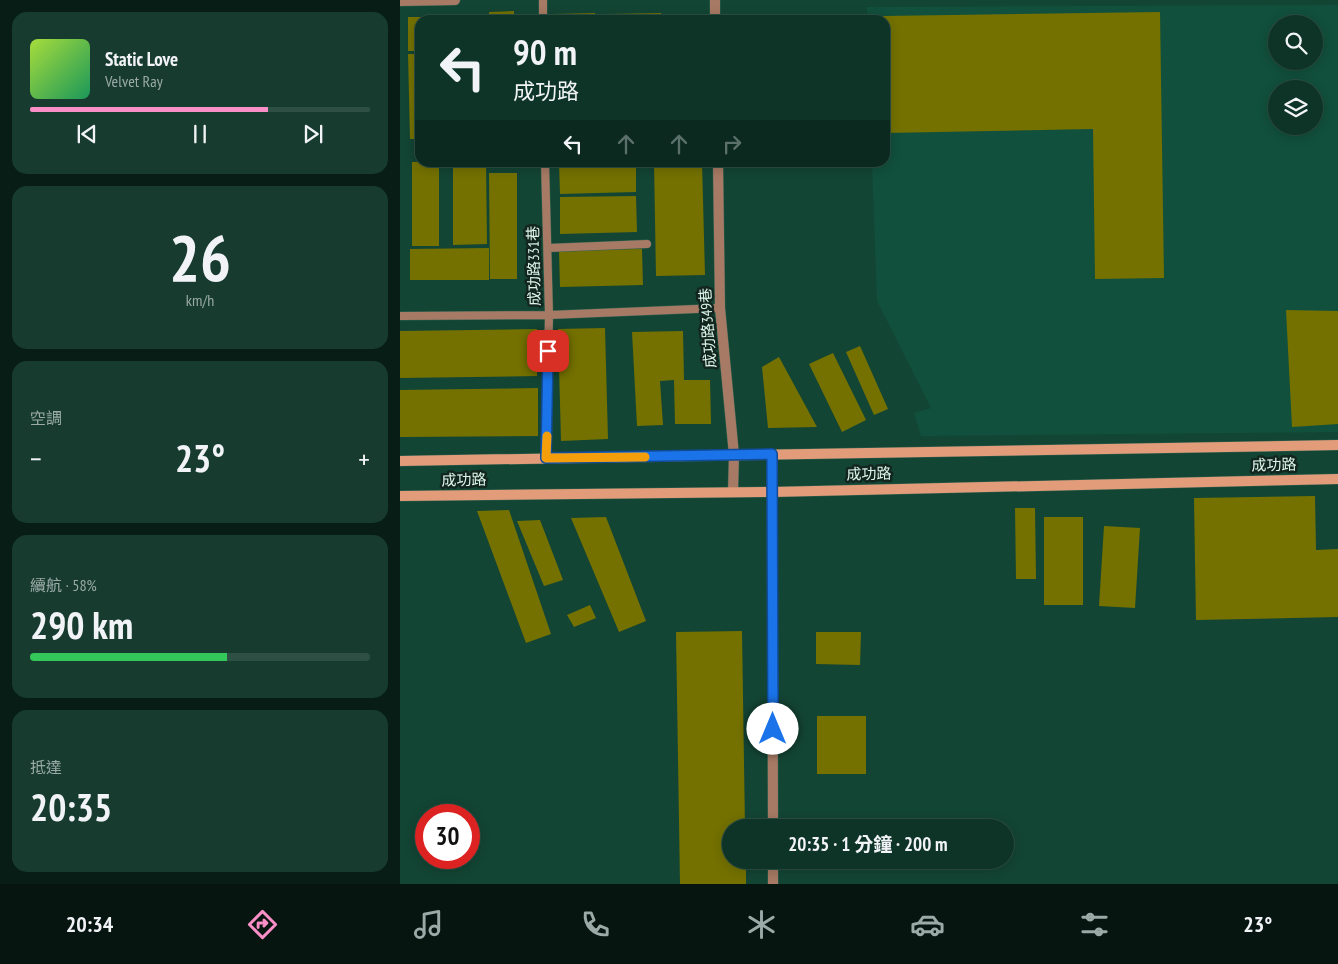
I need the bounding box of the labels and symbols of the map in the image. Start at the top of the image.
street label: 成功路331巷 [523,226,544,306]
street label: 成功路349巷 [695,287,720,369]
pin [527,330,569,372]
street label: 成功路 [1251,455,1297,474]
street label: 成功路 [846,464,892,483]
street label: 成功路 [441,470,487,489]
position arrow [746,702,798,754]
speed limit sign: 30 [415,804,480,869]

